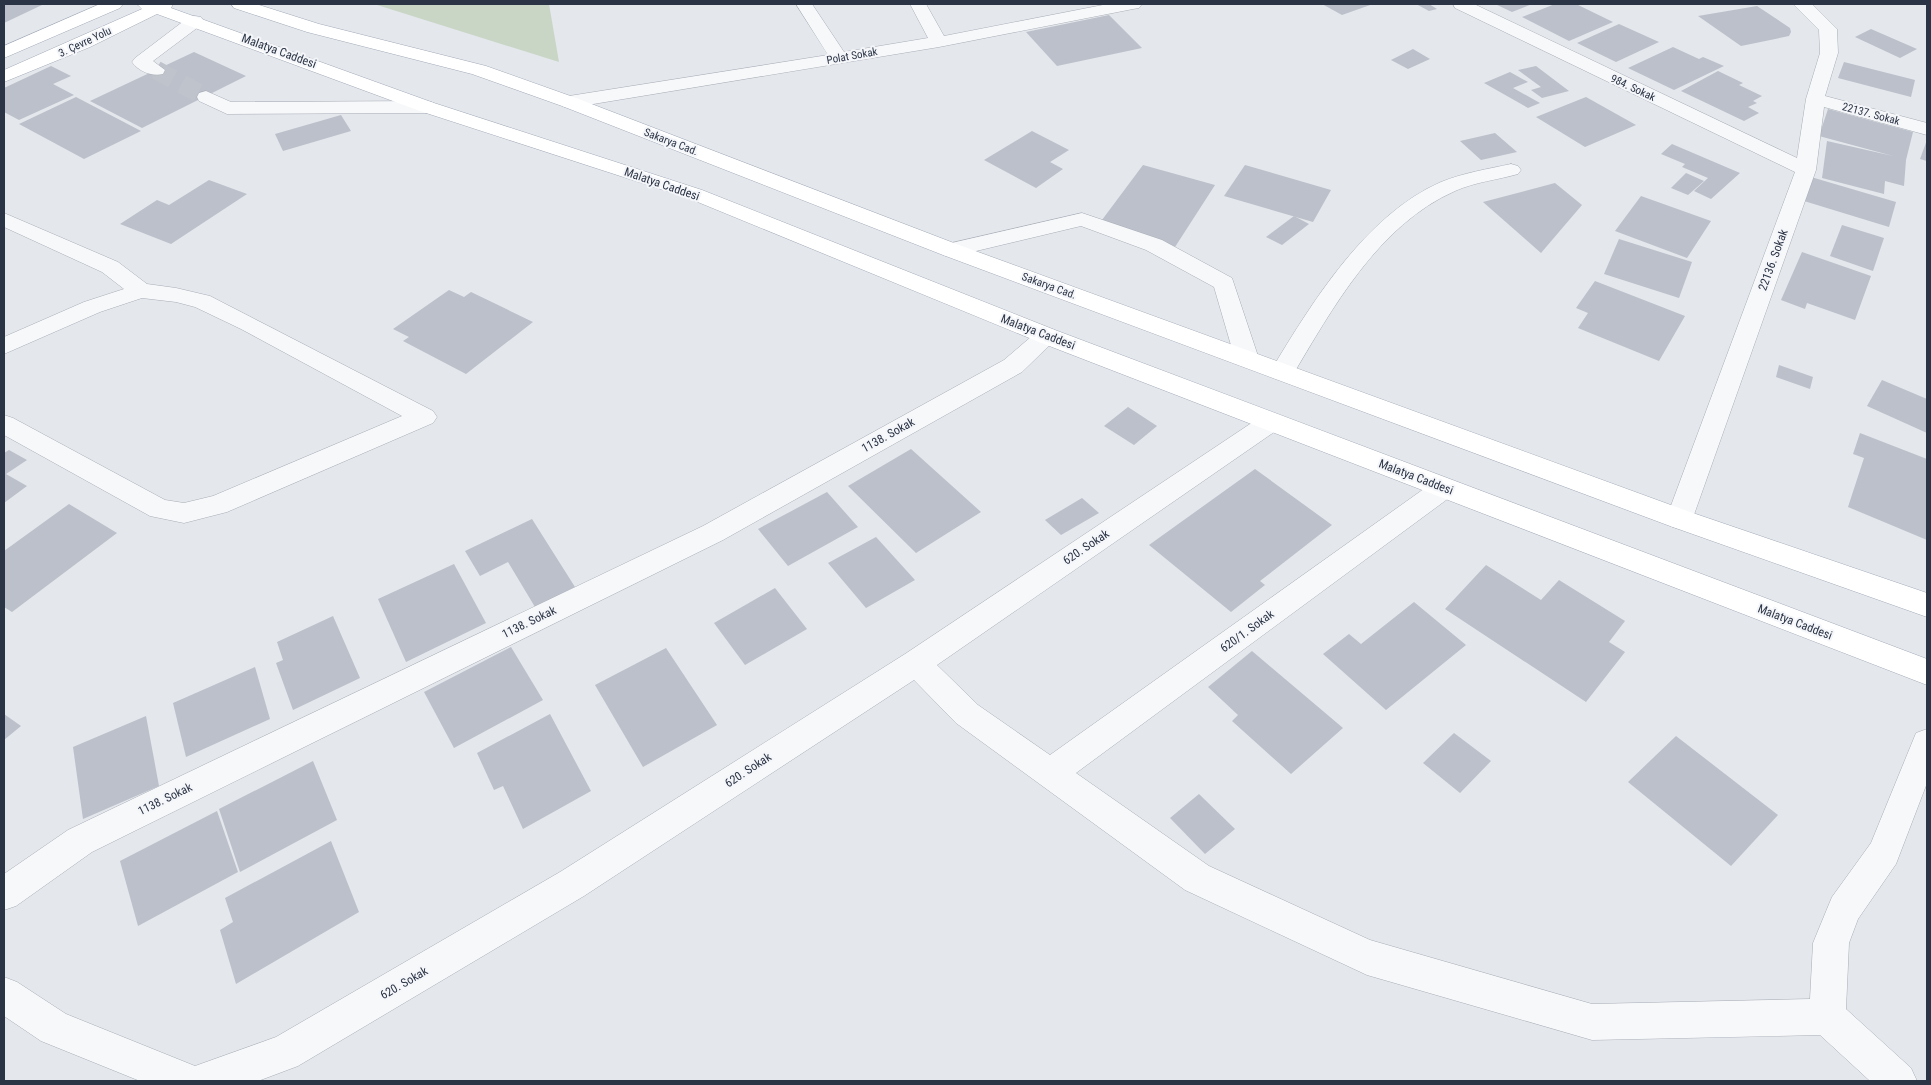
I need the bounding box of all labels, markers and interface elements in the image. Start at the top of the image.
street label: 3. Çevre Yolu [57,24,113,60]
street label: Malatya Caddesi [240,31,318,71]
street label: Polat Sokak [825,45,879,67]
street label: 984. Sokak [1608,72,1658,104]
street label: 22137. Sokak [1841,100,1901,128]
street label: Sakarya Cad. [642,126,700,158]
street label: Malatya Caddesi [623,165,701,203]
street label: 22136. Sokak [1755,227,1791,293]
street label: Sakarya Cad. [1020,270,1078,302]
street label: Malatya Caddesi [999,311,1077,353]
street label: 1138. Sokak [859,414,917,455]
street label: Malatya Caddesi [1377,456,1455,498]
street label: 620. Sokak [1060,526,1112,567]
street label: Malatya Caddesi [1756,601,1834,643]
street label: 1138. Sokak [500,603,559,641]
street label: 620/1. Sokak [1217,607,1277,655]
street label: 620. Sokak [722,750,774,790]
street label: 1138. Sokak [136,780,195,818]
street label: 620. Sokak [378,964,431,1002]

